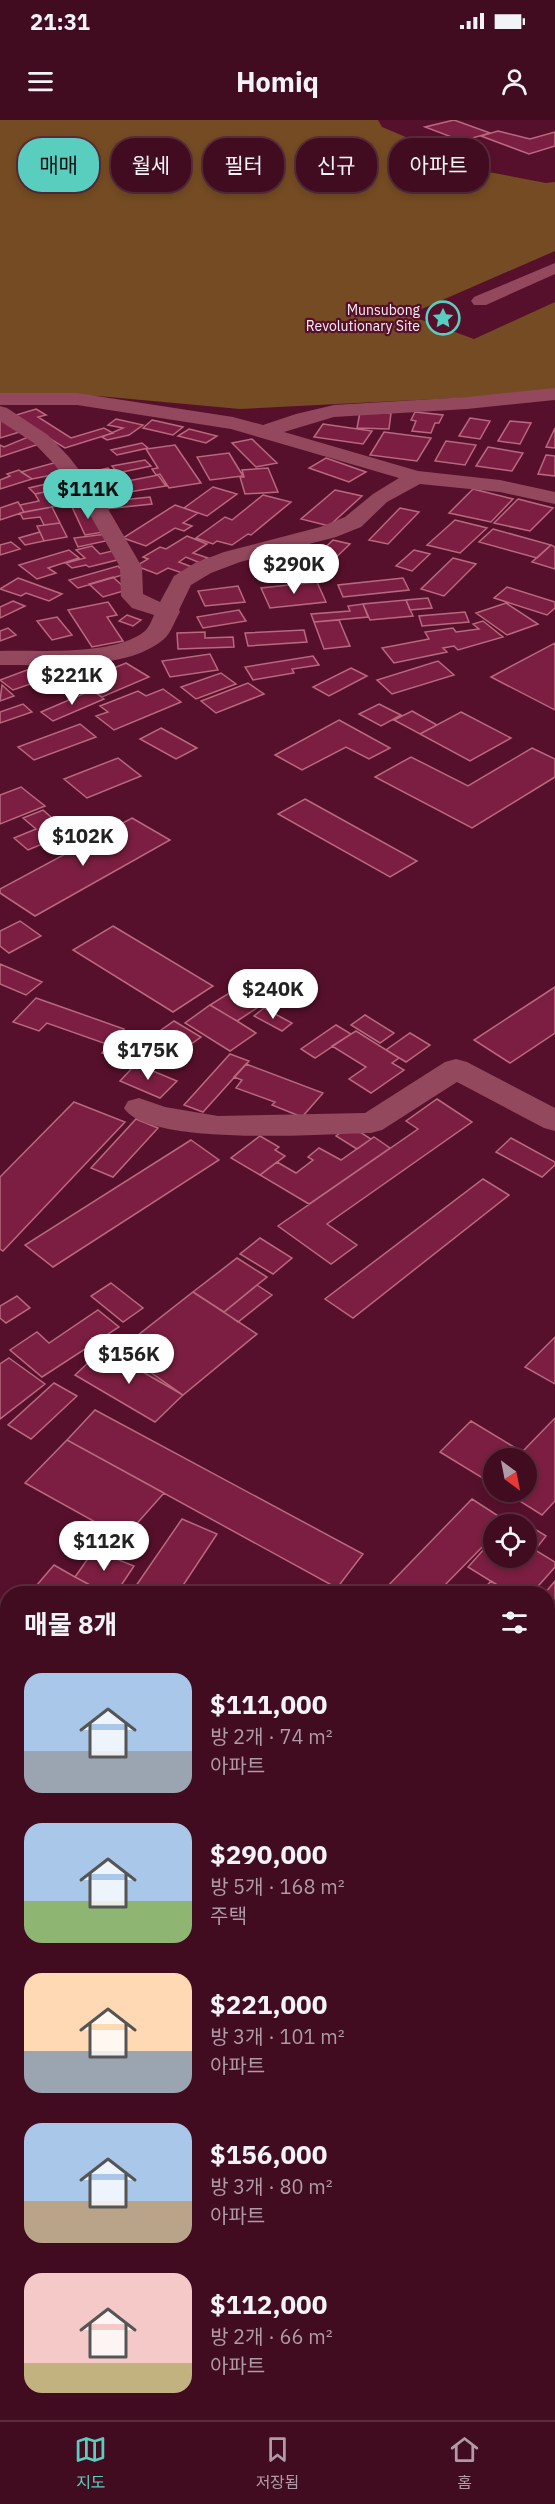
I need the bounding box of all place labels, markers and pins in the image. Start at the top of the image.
place icon: Munsubong Revolutionary Site [425,300,461,336]
place label: Munsubong Revolutionary Site [306,301,421,335]
pin: $111K [46,469,130,520]
pin: $290K [252,544,336,595]
pin: $221K [30,655,114,706]
pin: $102K [41,816,125,867]
pin: $240K [231,969,315,1020]
pin: $175K [106,1030,190,1081]
pin: $156K [87,1334,171,1385]
pin: $112K [62,1521,146,1572]

